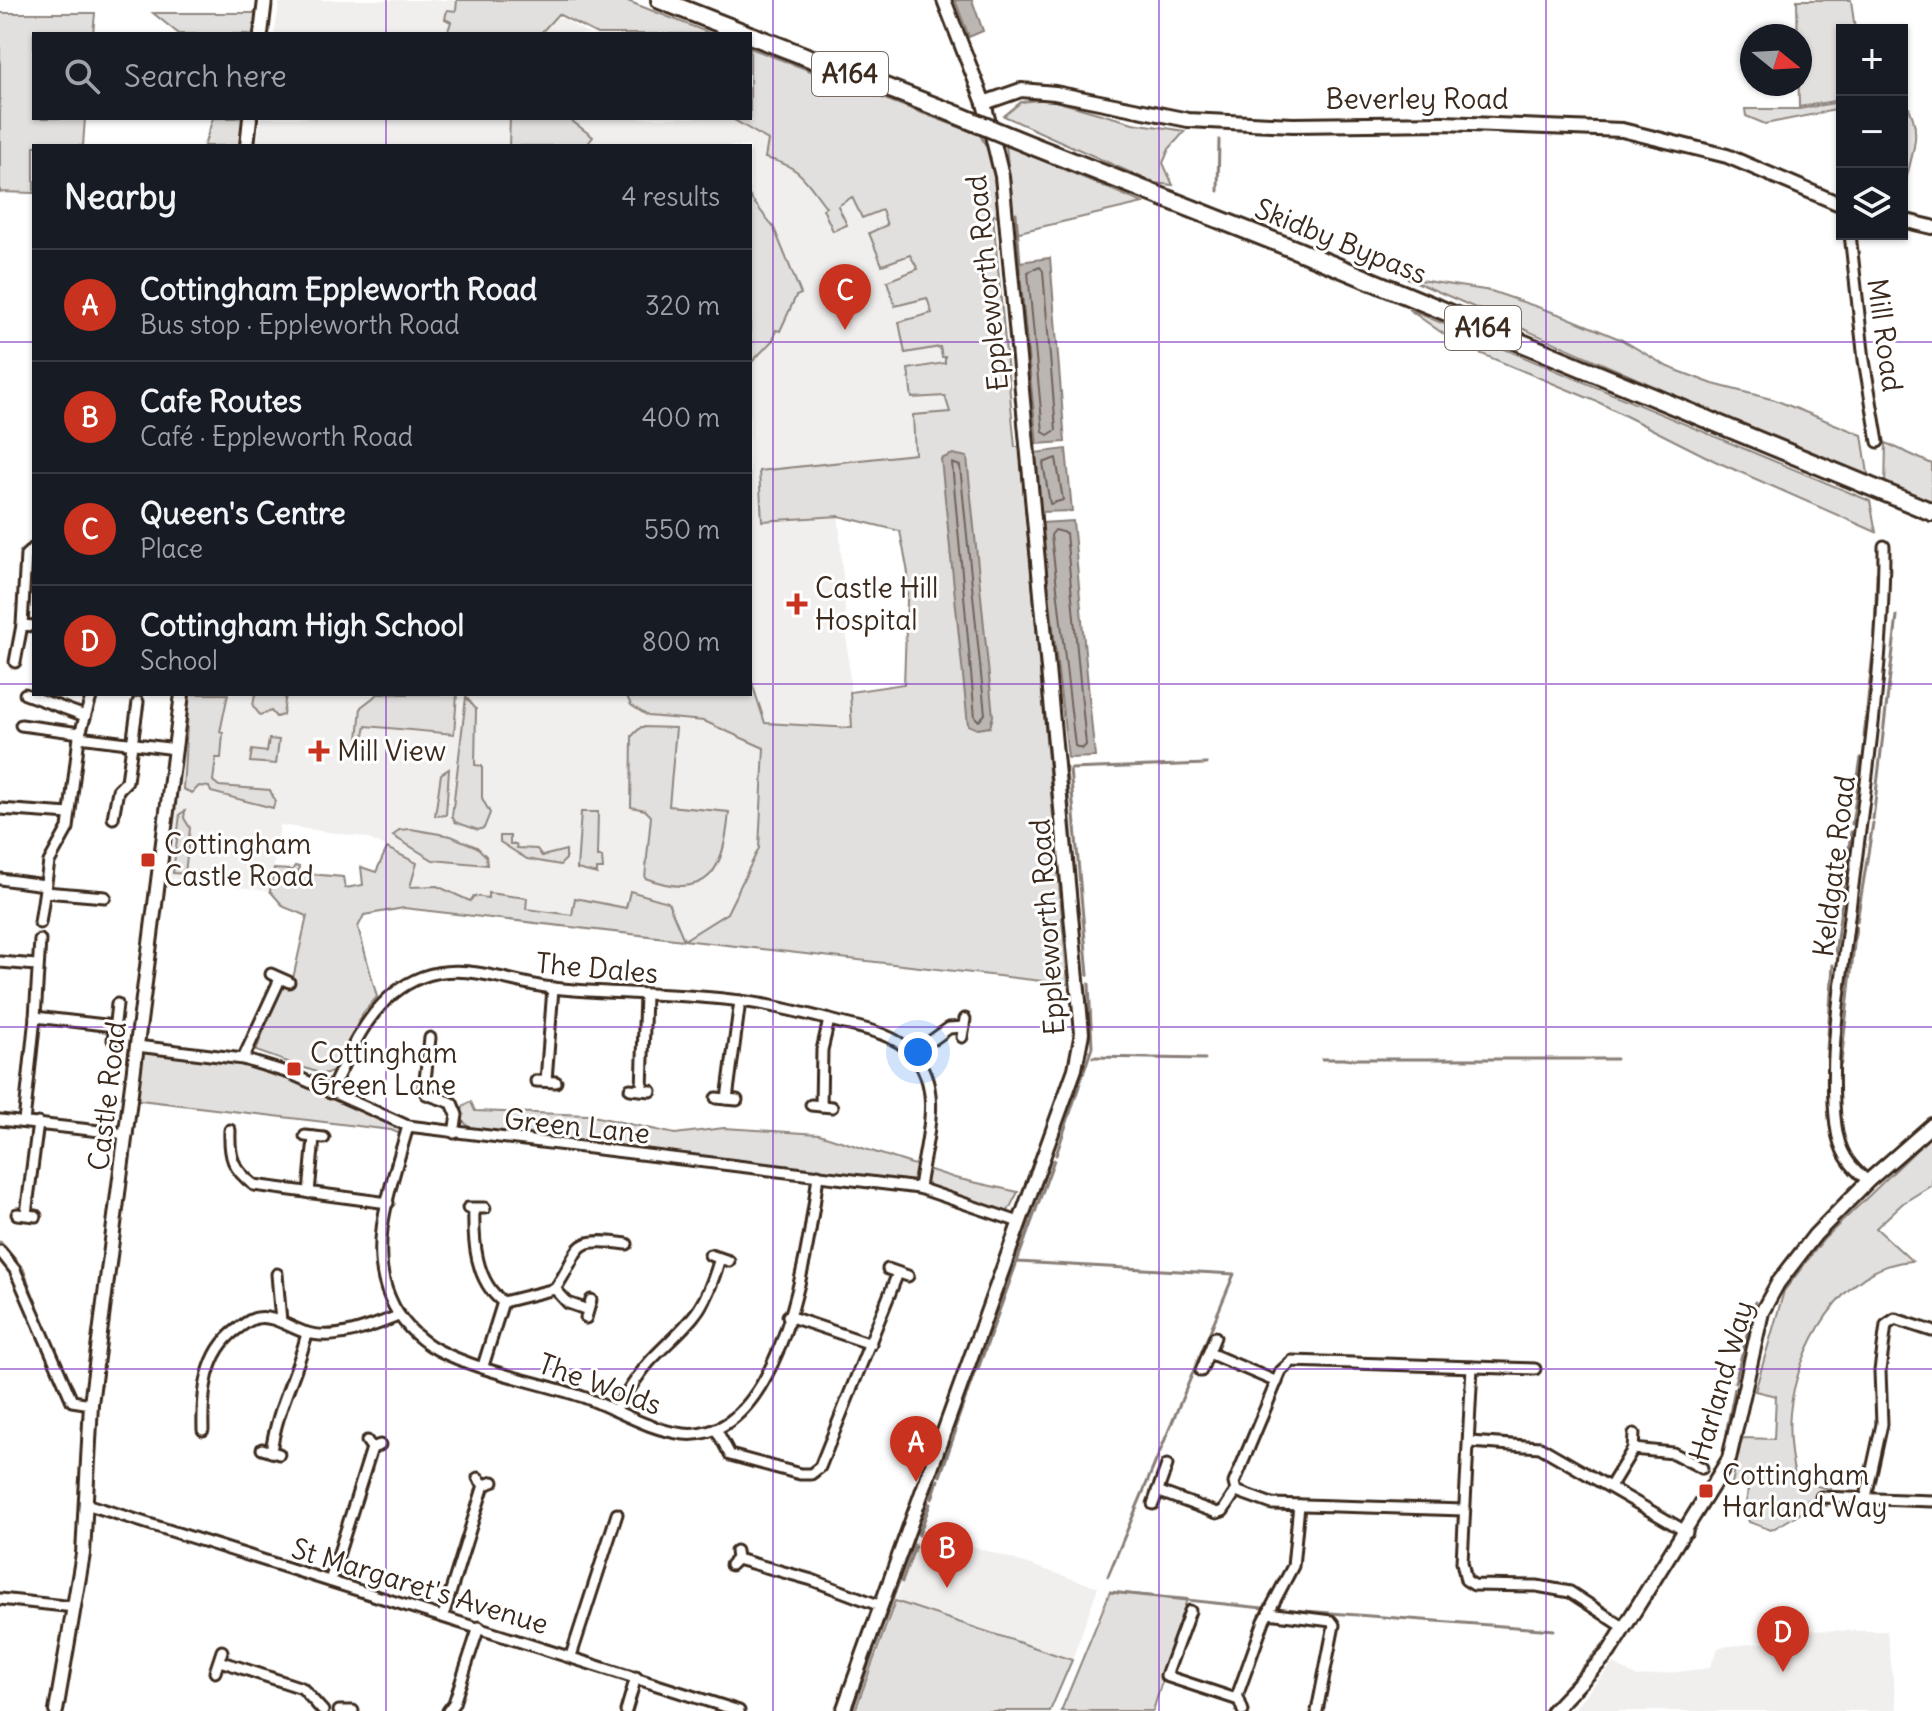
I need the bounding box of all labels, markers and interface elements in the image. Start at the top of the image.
north arrow [1740,24,1812,96]
map controls [1836,24,1908,240]
button: + [1836,24,1908,96]
search box [32,32,752,120]
road number: A164 [812,52,888,96]
icon: search [60,54,104,98]
text: Search here [124,57,287,95]
street label: Beverley Road [1325,81,1509,117]
button: − [1836,96,1908,168]
button: layers [1836,168,1908,240]
street label: Eppleworth Road [958,173,1016,393]
text: Nearby [64,175,177,218]
text: 4 results [622,180,720,213]
street label: Skidby Bypass [1250,190,1432,292]
pin: C [819,264,871,330]
text: Cottingham Eppleworth Road [140,270,537,308]
street label: Mill Road [1859,276,1911,394]
text: A [82,289,98,322]
text: 320 m [645,289,720,322]
road number: A164 [1445,306,1521,350]
text: Bus stop · Eppleworth Road [140,308,460,341]
text: Cafe Routes [140,382,302,420]
text: B [81,401,99,434]
text: 400 m [642,401,720,434]
text: Café · Eppleworth Road [140,420,413,453]
text: Queen's Centre [140,494,346,532]
text: C [81,513,99,546]
text: 550 m [644,513,720,546]
text: Place [140,532,203,565]
place label: Castle Hill Hospital [815,570,938,638]
marker: Castle Hill Hospital [786,593,808,615]
text: Cottingham High School [140,606,464,644]
text: D [81,625,99,658]
text: 800 m [642,625,720,658]
text: School [140,644,218,677]
place label: Mill View [337,733,446,769]
marker: Mill View [308,740,330,762]
street label: Keldgate Road [1805,773,1863,959]
street label: Eppleworth Road [1021,818,1073,1036]
place label: Cottingham Castle Road [164,826,314,894]
marker: Cottingham Castle Road [139,851,157,869]
street label: The Dales [534,945,660,991]
street label: Castle Road [80,1019,134,1173]
your location [898,1032,938,1072]
place label: Cottingham Green Lane [310,1035,457,1103]
marker: Cottingham Green Lane [285,1060,303,1078]
street label: Green Lane [502,1100,652,1152]
street label: Harland Way [1681,1297,1761,1465]
street label: The Wolds [534,1345,666,1423]
pin: A [890,1416,942,1482]
place label: Cottingham Harland Way [1722,1457,1887,1525]
marker: Cottingham Harland Way [1697,1482,1715,1500]
pin: B [921,1522,973,1588]
street label: St Margaret's Avenue [287,1530,553,1642]
pin: D [1757,1606,1809,1672]

